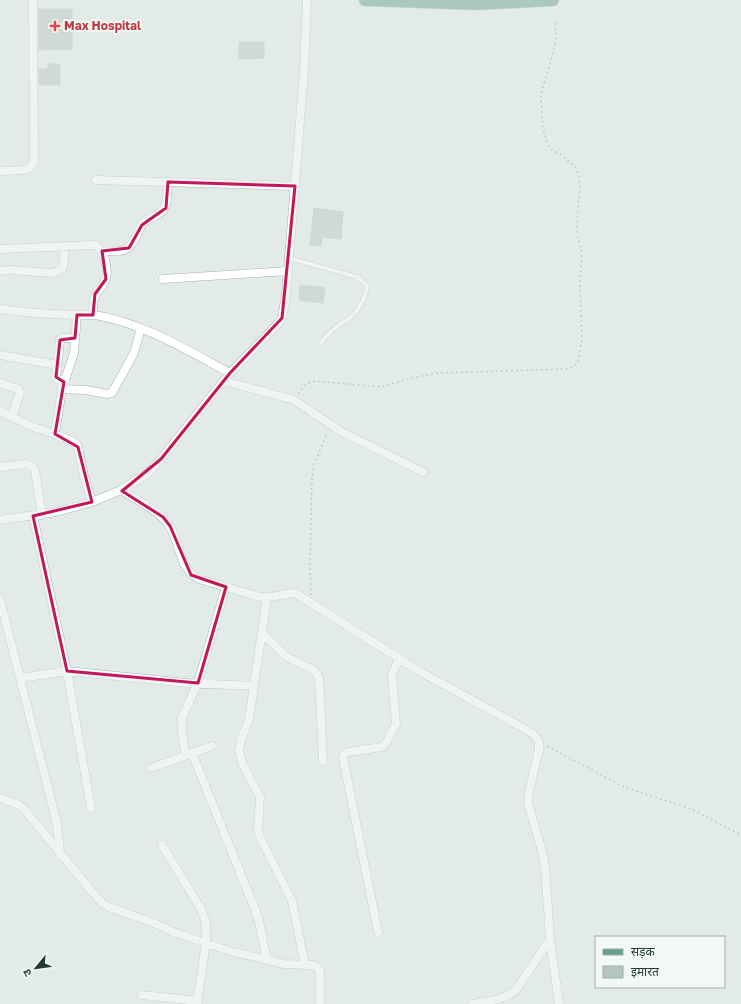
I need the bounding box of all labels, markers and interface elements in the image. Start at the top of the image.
place label: Max Hospital [64,18,141,33]
marker: Max Hospital [49,20,61,32]
legend [595,936,725,988]
text: सड़क [631,944,656,959]
north arrow [16,948,56,988]
text: इमारत [631,964,660,979]
text: उ [19,967,34,979]

